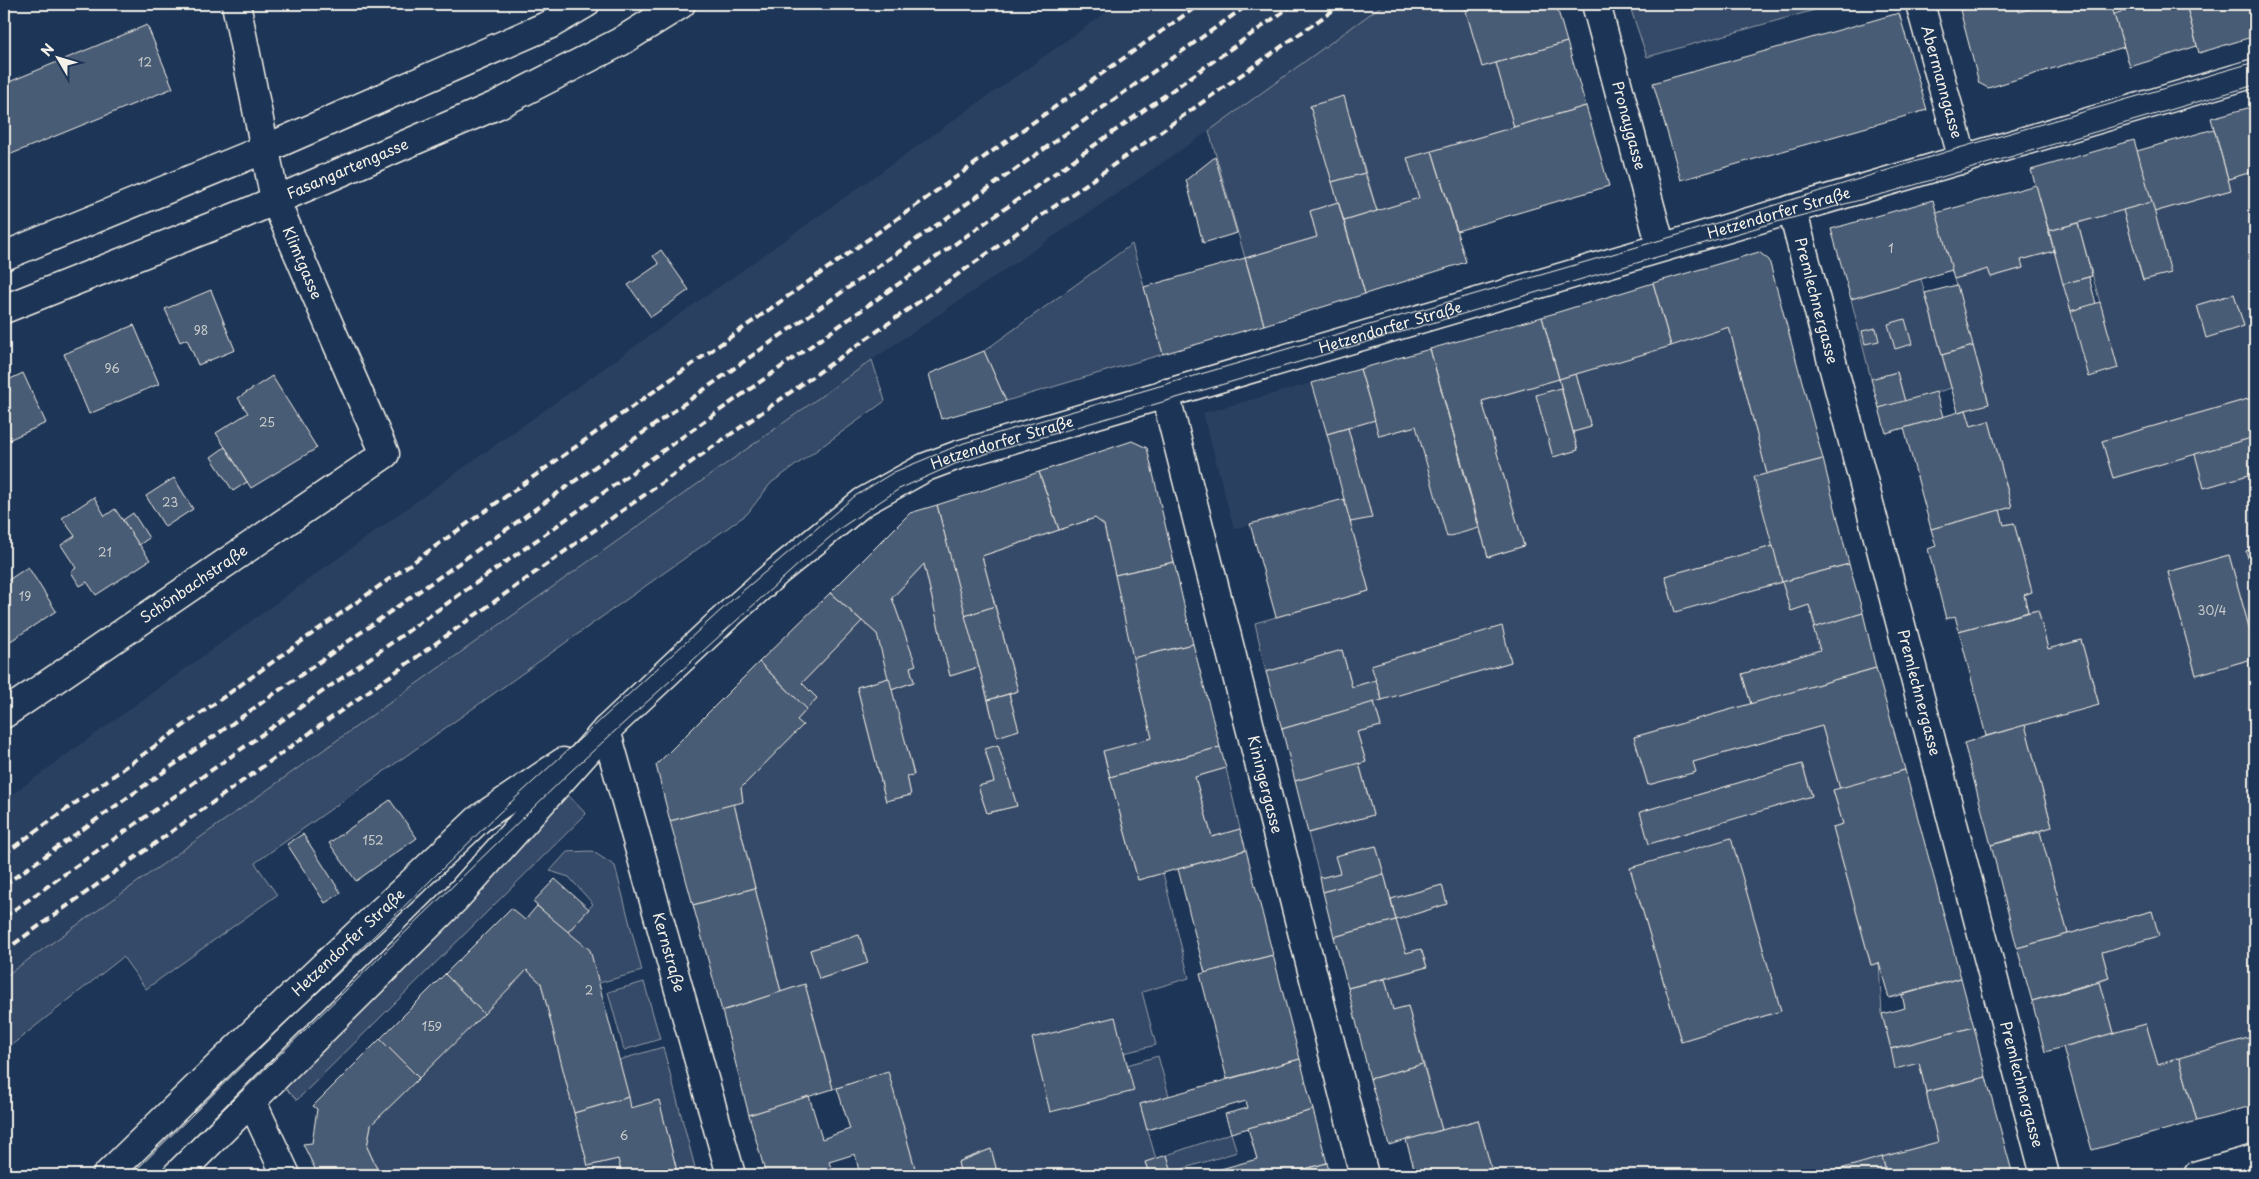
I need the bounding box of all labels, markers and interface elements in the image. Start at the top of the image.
street label: Abermanngasse [1916,23,1970,141]
north arrow [32,32,82,82]
text: N [36,39,59,61]
house number: 12 [138,53,152,71]
street label: Pronaygasse [1607,78,1653,172]
street label: Fasangartengasse [283,132,411,204]
street label: Hetzendorfer Straße [1704,180,1853,244]
street label: Klimtgasse [278,222,329,303]
street label: Premlechnergasse [1790,235,1845,366]
house number: 1 [1888,239,1894,257]
street label: Hetzendorfer Straße [1316,294,1464,358]
house number: 98 [194,321,208,339]
house number: 96 [104,359,120,377]
street label: Hetzendorfer Straße [927,409,1076,474]
house number: 25 [259,413,275,431]
house number: 23 [162,493,178,511]
street label: Schönbachstraße [135,538,252,628]
house number: 21 [98,543,112,561]
house number: 19 [19,587,31,605]
house number: 30/4 [2197,601,2227,619]
street label: Premlechnergasse [1893,627,1948,758]
street label: Kiningergasse [1243,733,1290,836]
house number: 152 [362,831,384,849]
street label: Hetzendorfer Straße [286,882,409,1001]
street label: Kernstraße [648,910,692,995]
house number: 2 [585,981,593,999]
house number: 159 [422,1017,442,1035]
street label: Premlechnergasse [1995,1018,2050,1150]
house number: 6 [620,1126,628,1144]

